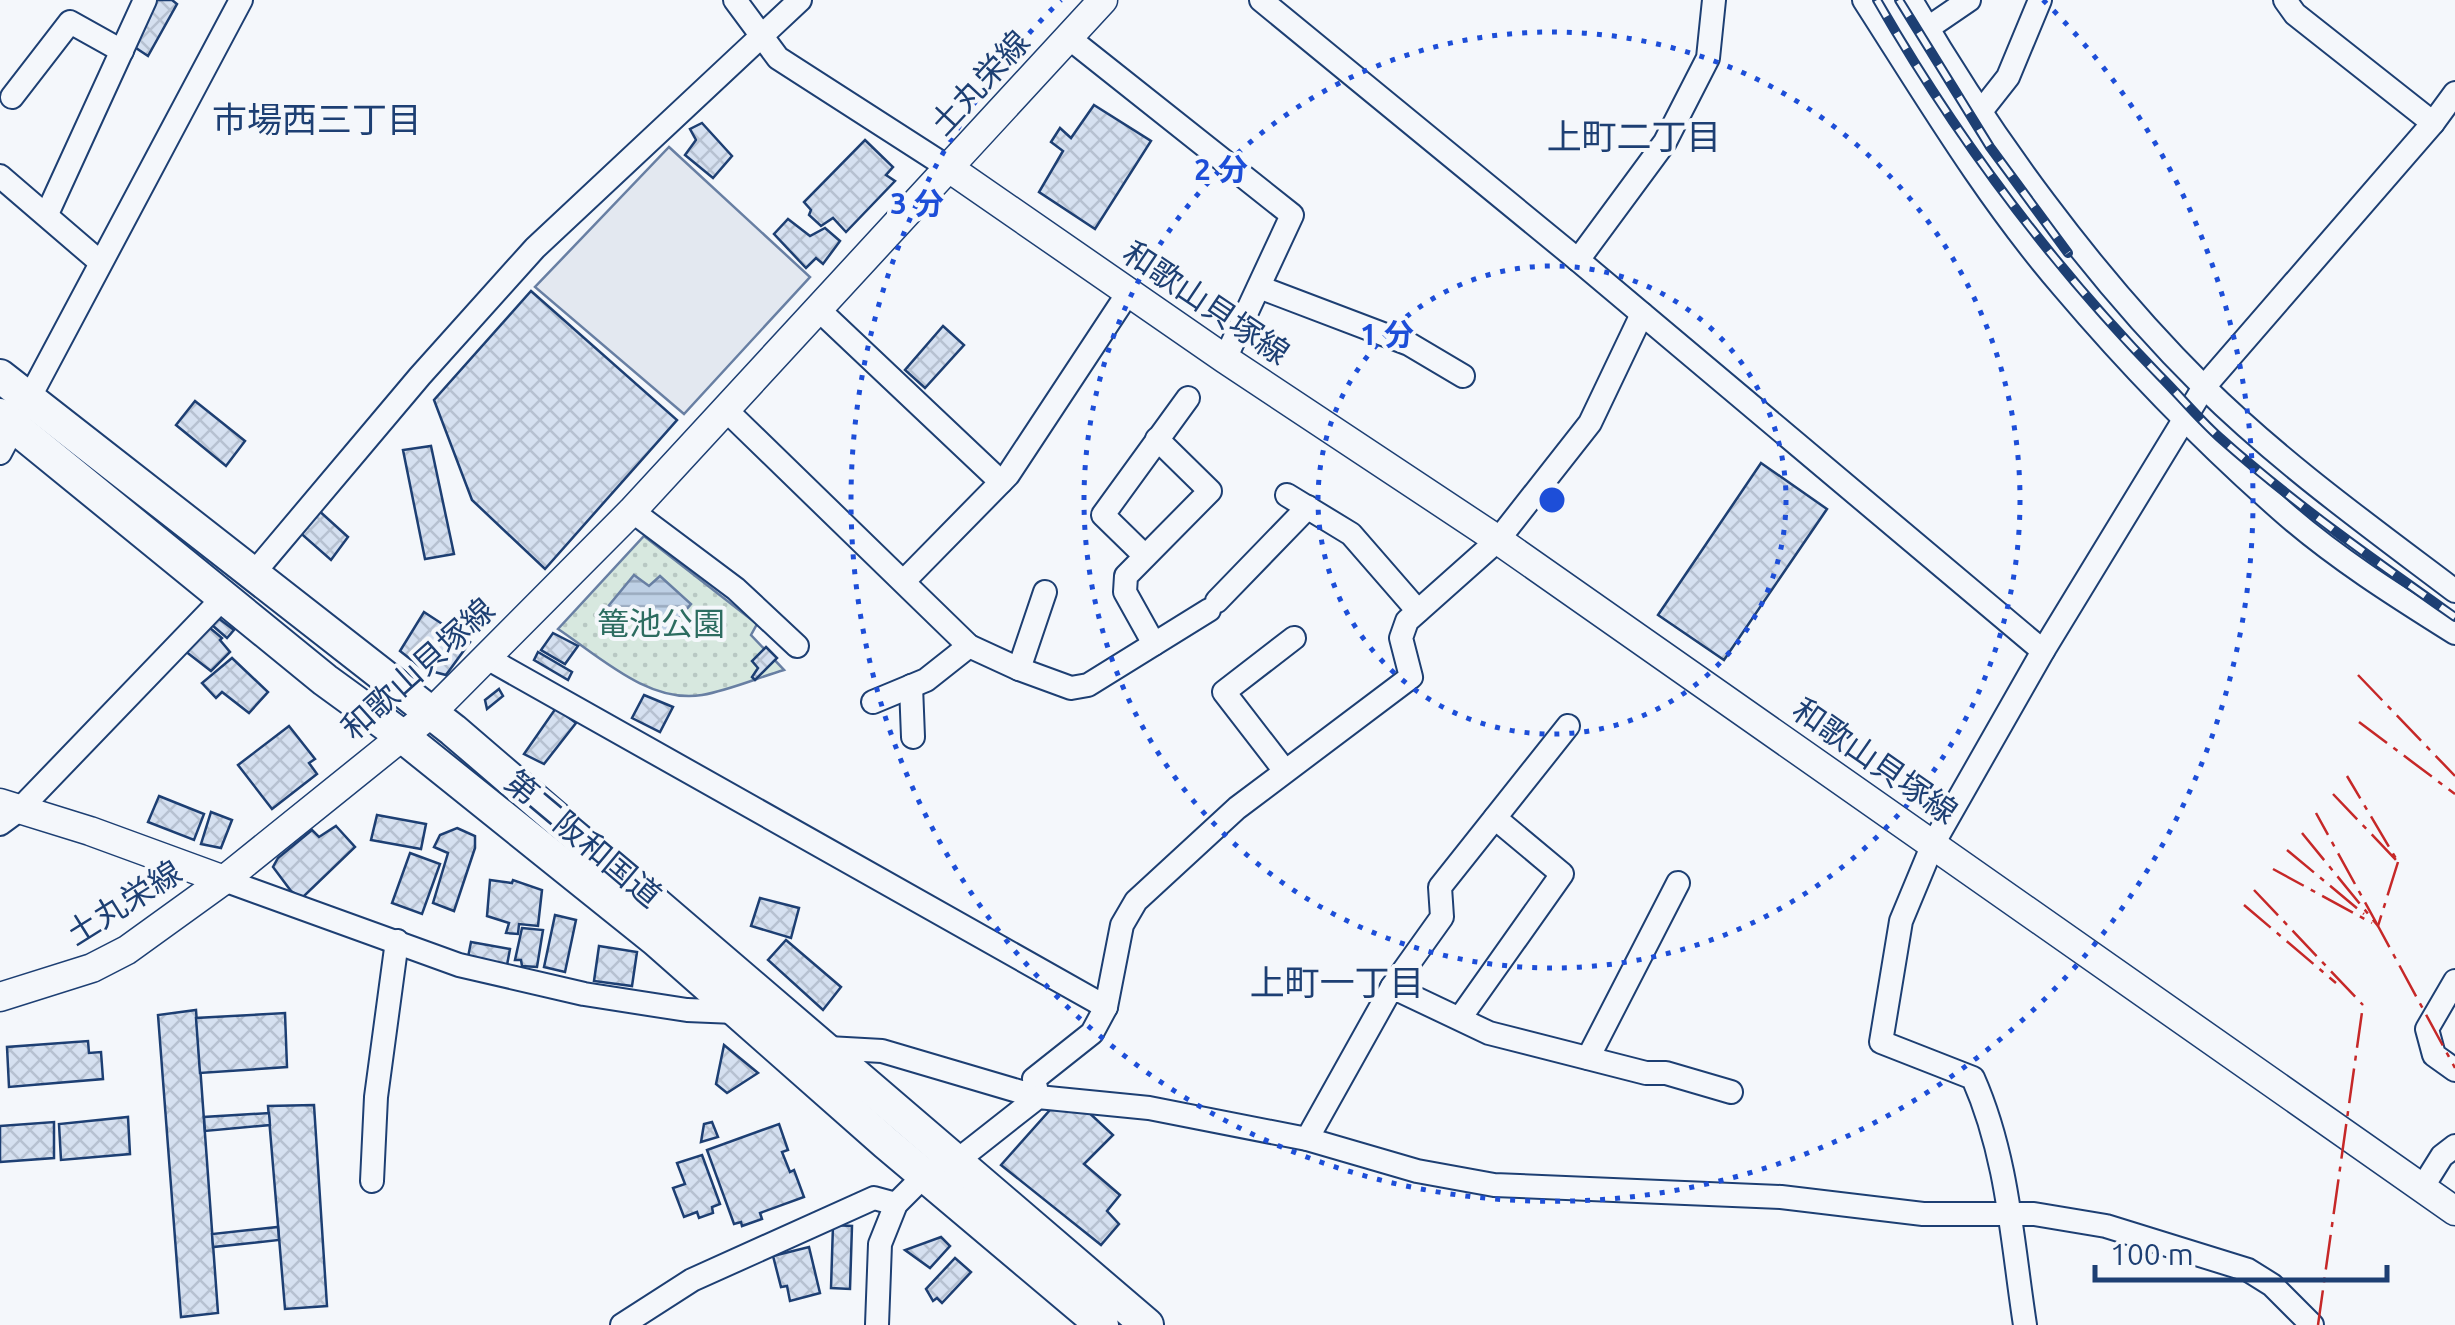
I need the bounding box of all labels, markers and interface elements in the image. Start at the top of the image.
street label: 土丸栄線 [922,23,1036,141]
district label: 市場西三丁目 [212,99,422,139]
district label: 上町二丁目 [1546,116,1722,156]
text: 2 分 [1194,152,1248,186]
text: 3 分 [890,186,944,220]
street label: 和歌山貝塚線 [1117,234,1296,371]
text: 1 分 [1360,317,1414,351]
centre of rings [1534,482,1570,518]
street label: 和歌山貝塚線 [334,591,501,746]
park label: 篭池公園 [597,605,725,641]
street label: 和歌山貝塚線 [1787,690,1965,830]
street label: 第二阪和国道 [499,763,669,914]
street label: 土丸栄線 [60,853,187,951]
district label: 上町一丁目 [1249,962,1425,1002]
scale bar [2095,1220,2388,1282]
text: 100 m [2110,1237,2194,1271]

